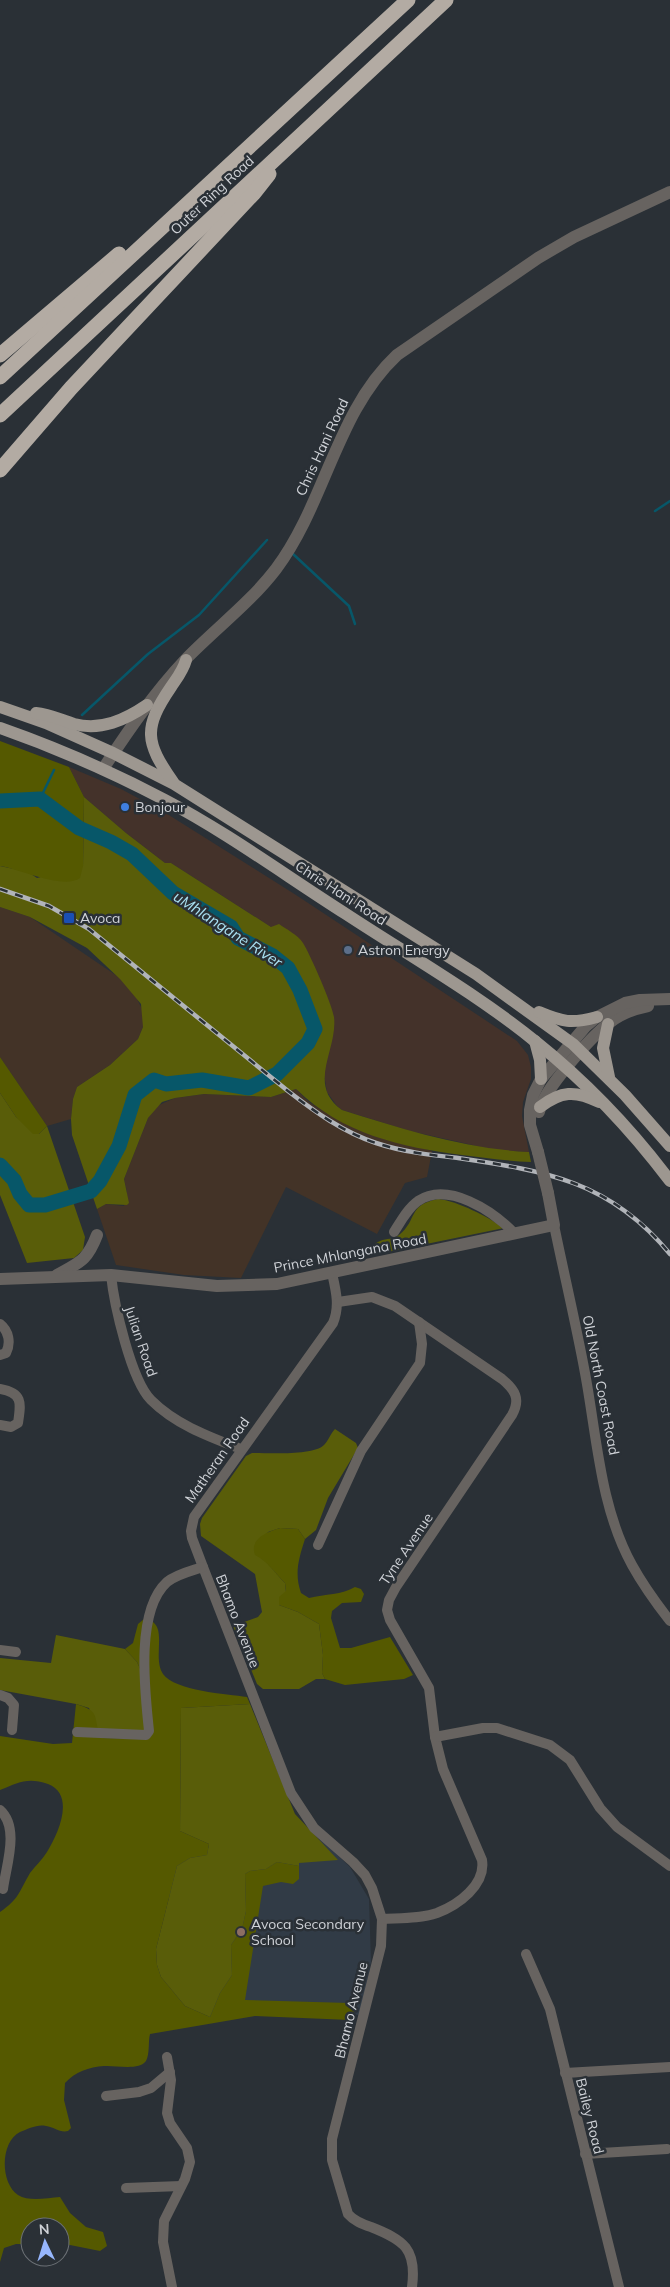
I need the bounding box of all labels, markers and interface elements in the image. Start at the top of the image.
street label: Outer Ring Road [166,152,258,238]
street label: Chris Hani Road [292,395,352,499]
place label: Bonjour [135,798,186,816]
marker: Bonjour [119,801,131,813]
street label: Chris Hani Road [292,857,390,929]
water label: uMhlangane River [170,887,286,972]
place label: Avoca [80,909,121,927]
marker: Avoca [62,911,76,925]
place label: Astron Energy [358,941,450,959]
marker: Astron Energy [342,944,354,956]
street label: Prince Mhlangana Road [272,1229,428,1277]
street label: Julian Road [120,1303,162,1379]
street label: Old North Coast Road [579,1314,623,1456]
street label: Matheran Road [181,1414,253,1506]
street label: Tyne Avenue [375,1509,437,1589]
street label: Bhamo Avenue [212,1572,264,1670]
place label: Avoca Secondary School [251,1915,365,1949]
marker: Avoca Secondary School [235,1926,247,1938]
street label: Bhamo Avenue [330,1960,372,2060]
street label: Bailey Road [572,2076,608,2156]
north arrow [20,2217,70,2267]
text: N [38,2220,50,2238]

